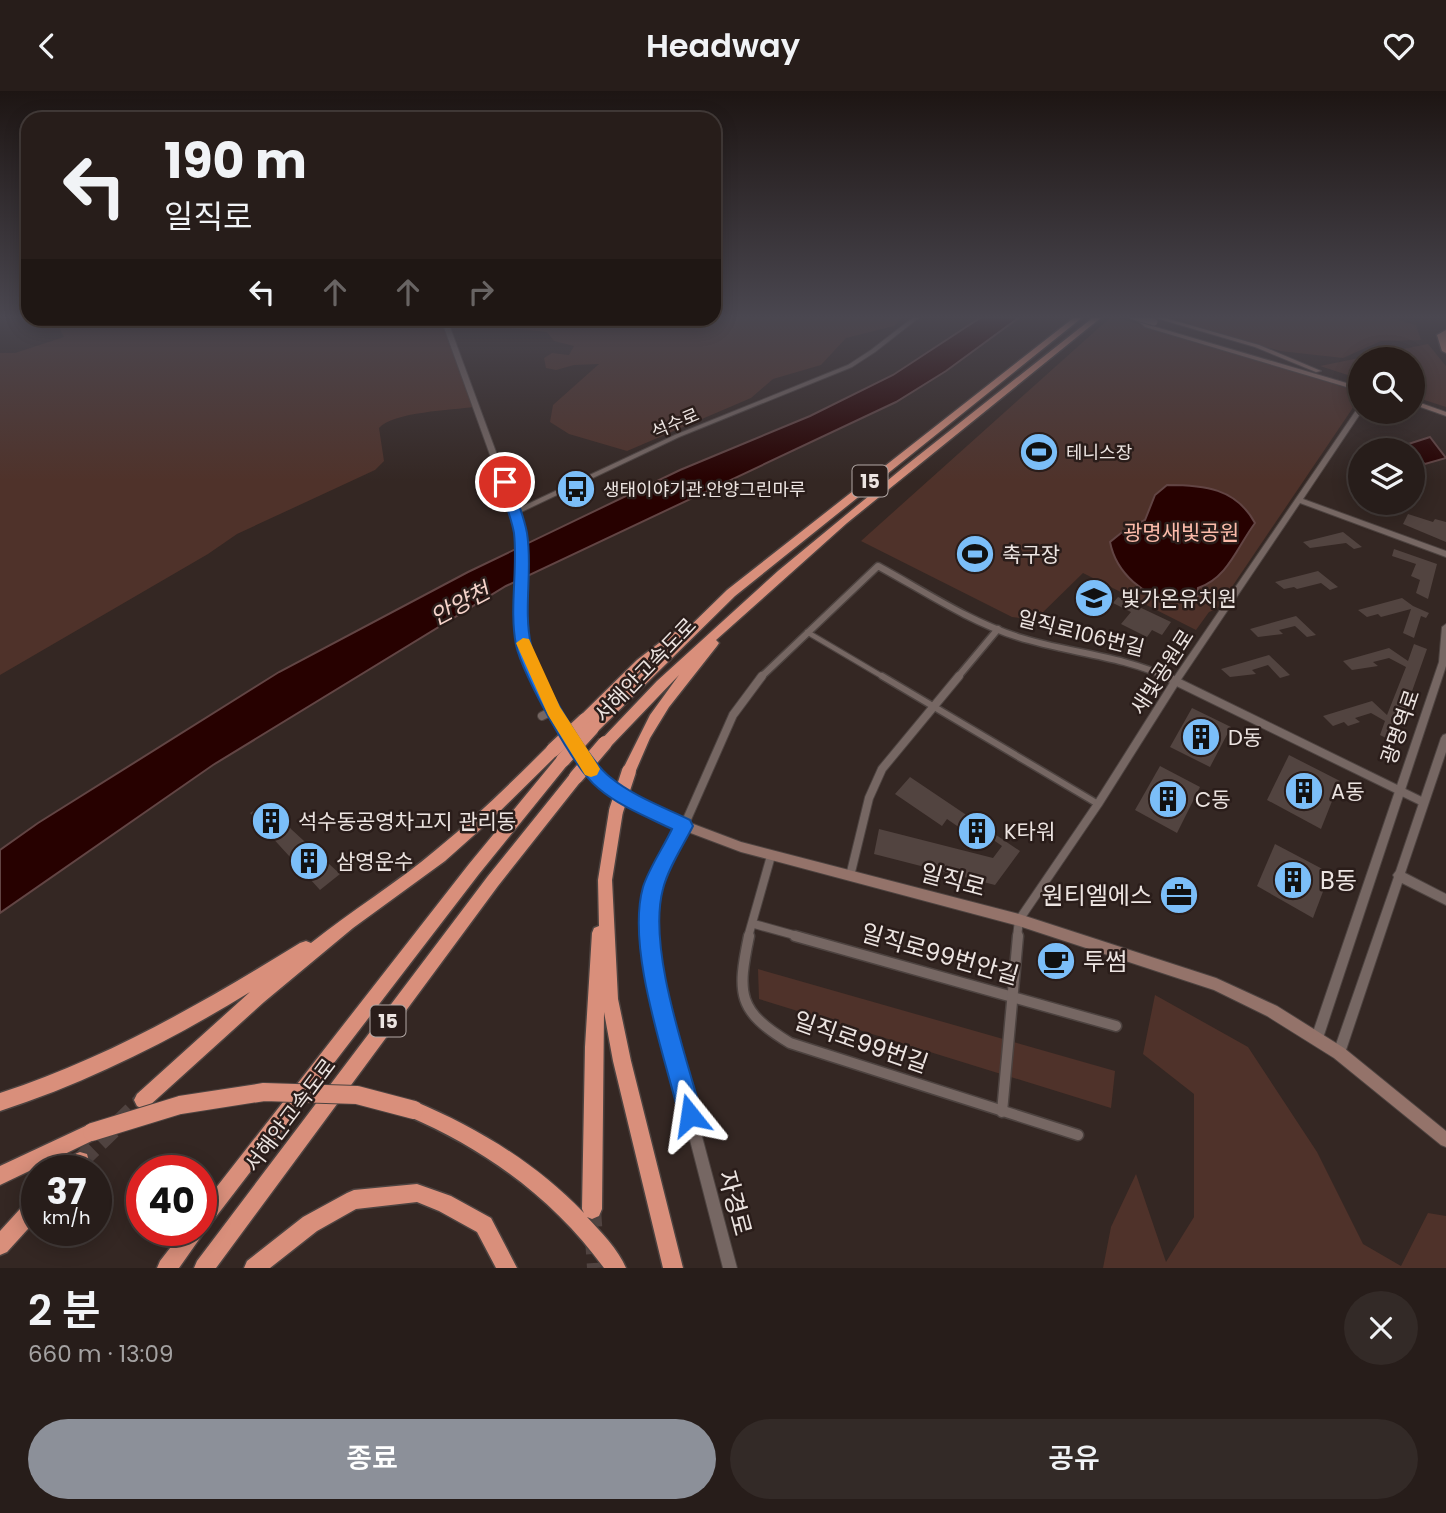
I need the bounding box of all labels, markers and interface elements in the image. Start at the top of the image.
text: Headway [646,23,800,68]
icon: back [28,27,66,65]
icon: heart [1380,27,1418,65]
text: 190 m [164,127,307,195]
icon: left [49,140,140,231]
text: 일직로 [164,194,252,239]
icon: left [243,273,281,311]
icon: ahead [316,273,354,311]
icon: ahead [389,273,427,311]
icon: right [462,273,500,311]
map controls [1348,347,1425,515]
button: search [1348,347,1425,424]
street label: 석수로 [647,402,703,444]
sports icon: 테니스장 [1018,431,1060,473]
button: layers [1348,438,1425,515]
place label: 테니스장 [1066,440,1132,465]
pin [475,452,535,512]
icon: arrive [486,463,524,501]
road number: 15 [852,465,888,497]
bus stop icon: 생태이야기관.안양그린마루 [555,468,597,510]
place label: 생태이야기관.안양그린마루 [603,477,806,502]
park label: 광명새빛공원 [1123,518,1239,547]
sports icon: 축구장 [954,533,996,575]
place label: 축구장 [1002,540,1060,569]
water label: 안양천 [424,574,498,633]
school or university icon: 빛가온유치원 [1073,577,1115,619]
place label: 빛가온유치원 [1121,584,1237,613]
street label: 일직로106번길 [1014,603,1148,663]
street label: 서해안고속도로 [588,611,702,729]
street label: 새빛공원로 [1124,624,1200,720]
street label: 광명역로 [1374,686,1426,768]
building icon: D동 [1180,716,1222,758]
place label: D동 [1228,723,1262,752]
building icon: A동 [1283,770,1325,812]
place label: A동 [1331,777,1364,806]
building icon: C동 [1147,778,1189,820]
place label: C동 [1195,785,1231,814]
building icon: 석수동공영차고지 관리동 [250,800,292,842]
place label: 석수동공영차고지 관리동 [298,807,516,836]
building icon: K타워 [956,810,998,852]
place label: K타워 [1004,817,1055,846]
building icon: 삼영운수 [288,840,330,882]
place label: 삼영운수 [336,847,413,876]
street label: 일직로 [917,855,989,905]
building icon: B동 [1272,859,1314,901]
place label: B동 [1320,864,1357,897]
office icon: 원티엘에스 [1158,874,1200,916]
place label: 원티엘에스 [1042,879,1152,912]
street label: 일직로99번안길 [857,916,1023,992]
cafe icon: 투썸 [1035,940,1077,982]
place label: 투썸 [1083,945,1127,978]
street label: 일직로99번길 [789,1004,933,1080]
road number: 15 [370,1005,406,1037]
street label: 서해안고속도로 [238,1052,342,1178]
position arrow [653,1078,727,1152]
speed limit sign: 40 [126,1155,217,1246]
text: 37 [47,1167,86,1216]
street label: 자경로 [710,1167,760,1239]
text: km/h [43,1205,90,1230]
text: 2 분 [28,1281,101,1340]
button: close [1344,1291,1418,1365]
text: 660 m · 13:09 [28,1338,173,1370]
button: 종료 [28,1419,716,1499]
button: 공유 [730,1419,1418,1499]

